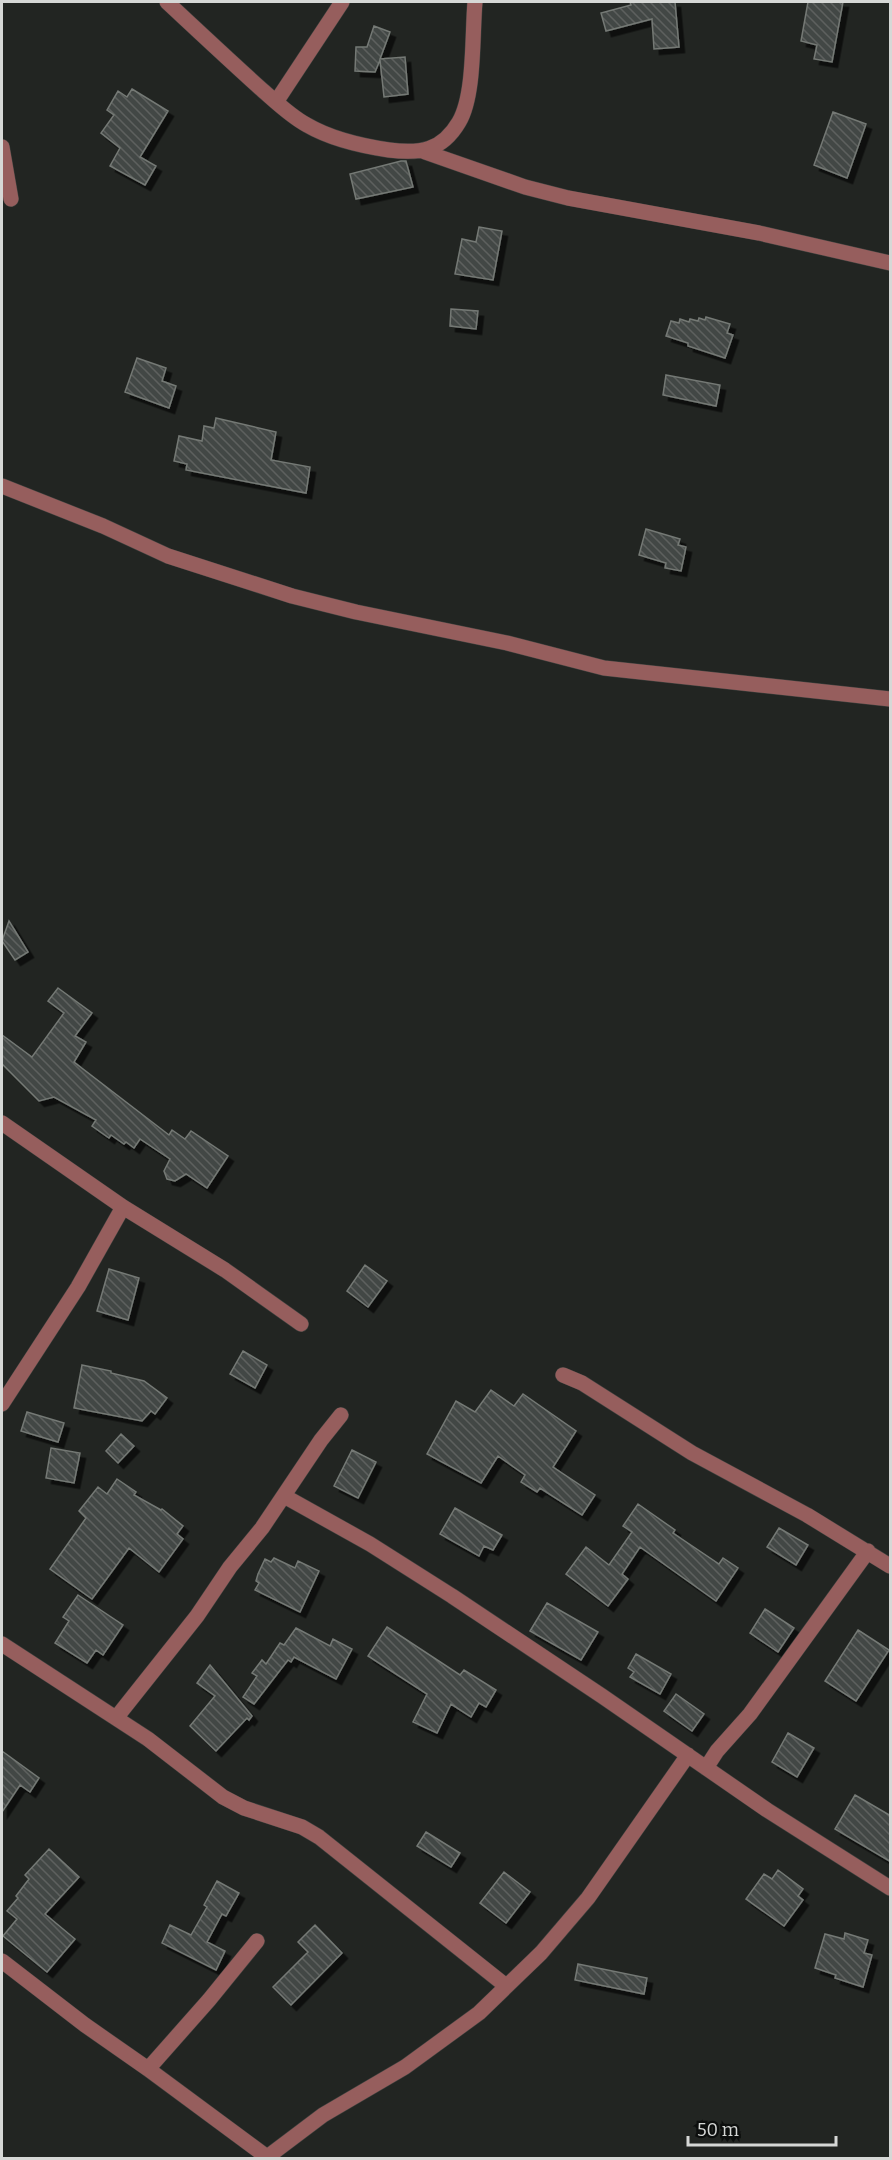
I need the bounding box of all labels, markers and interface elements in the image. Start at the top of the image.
scale bar [688,2109,836,2147]
text: 50 m [697,2119,739,2141]

